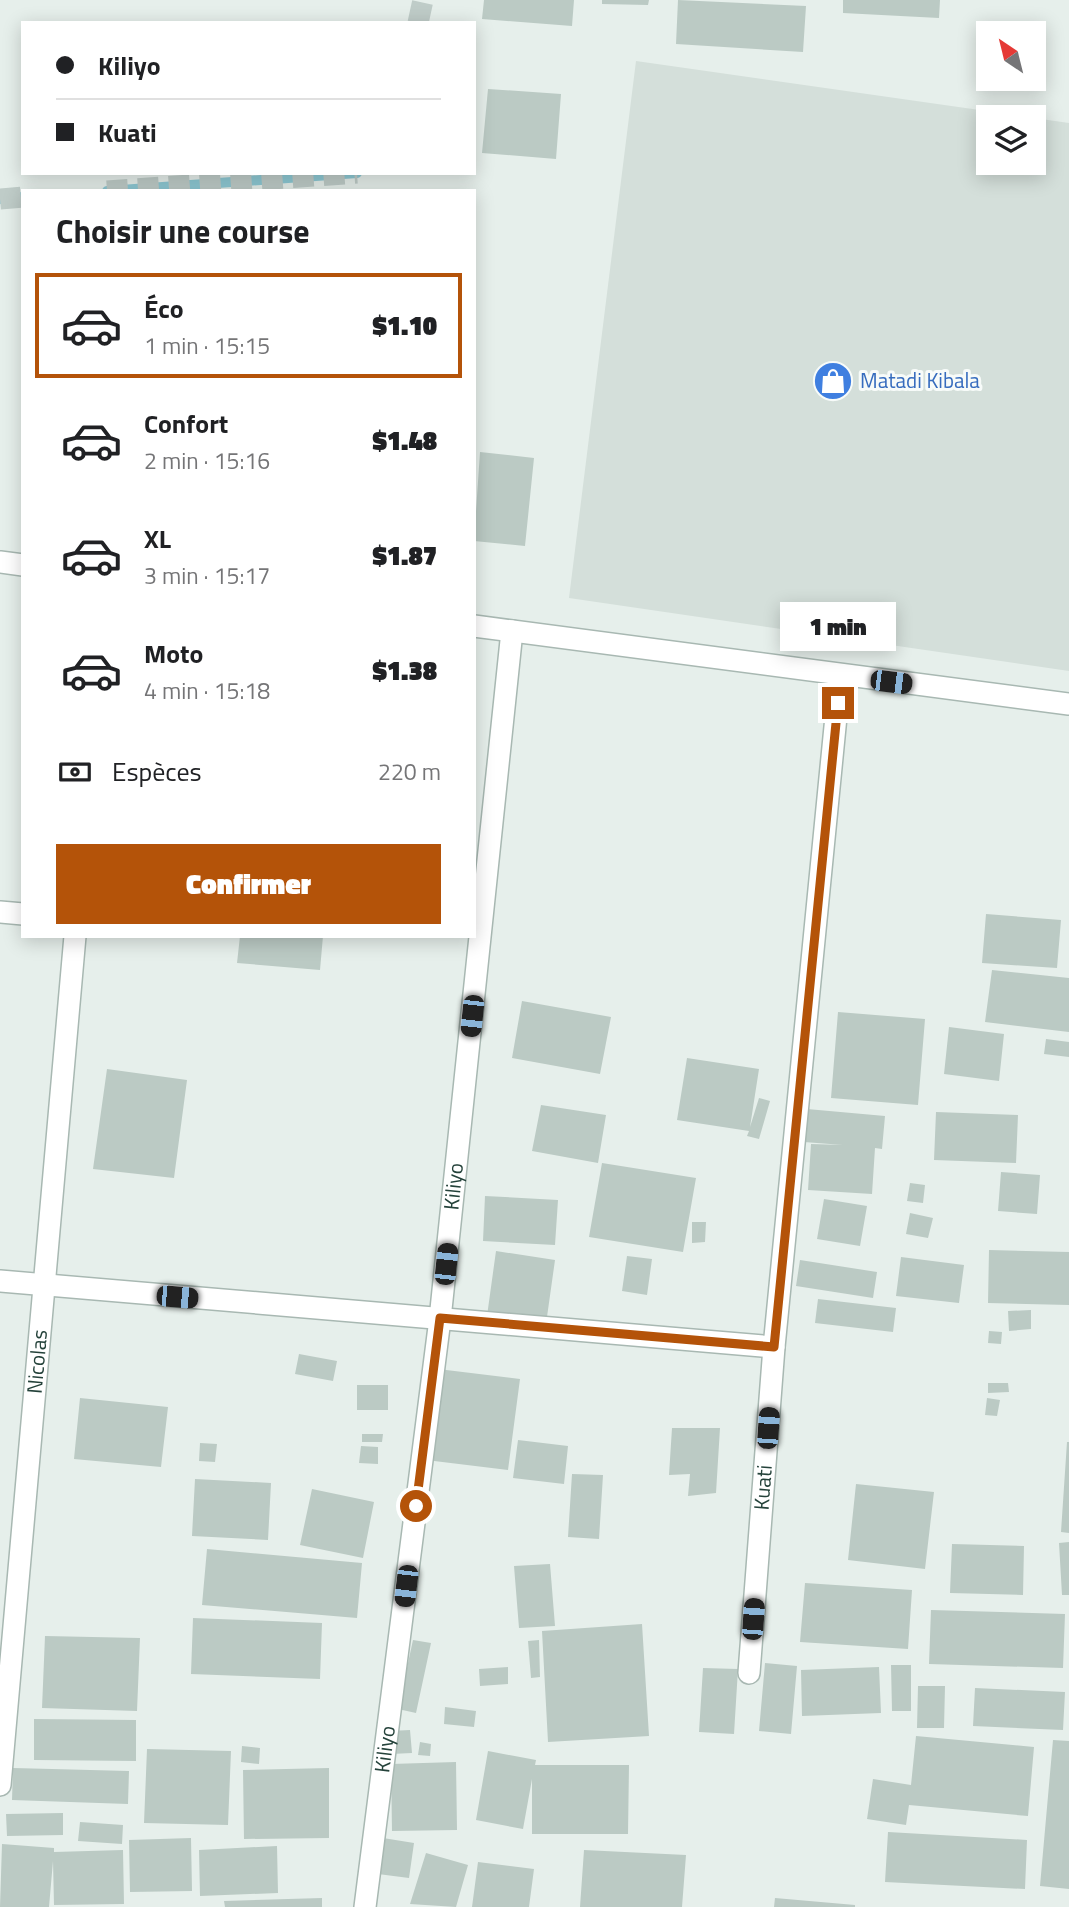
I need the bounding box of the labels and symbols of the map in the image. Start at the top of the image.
north arrow [976,21,1046,91]
shop icon: Matadi Kibala [812,360,854,402]
place label: Matadi Kibala [860,364,980,396]
callout: 1 min [780,602,896,650]
car [869,669,914,695]
route end [822,687,854,719]
car [460,994,485,1038]
street label: Kiliyo [435,1161,471,1211]
car [434,1242,459,1286]
car [156,1285,199,1309]
street label: Nicolas [18,1328,55,1395]
car [757,1406,780,1450]
street label: Kuati [745,1464,780,1511]
route start [400,1490,432,1522]
car [394,1564,419,1608]
car [742,1597,765,1641]
street label: Kiliyo [365,1724,403,1775]

